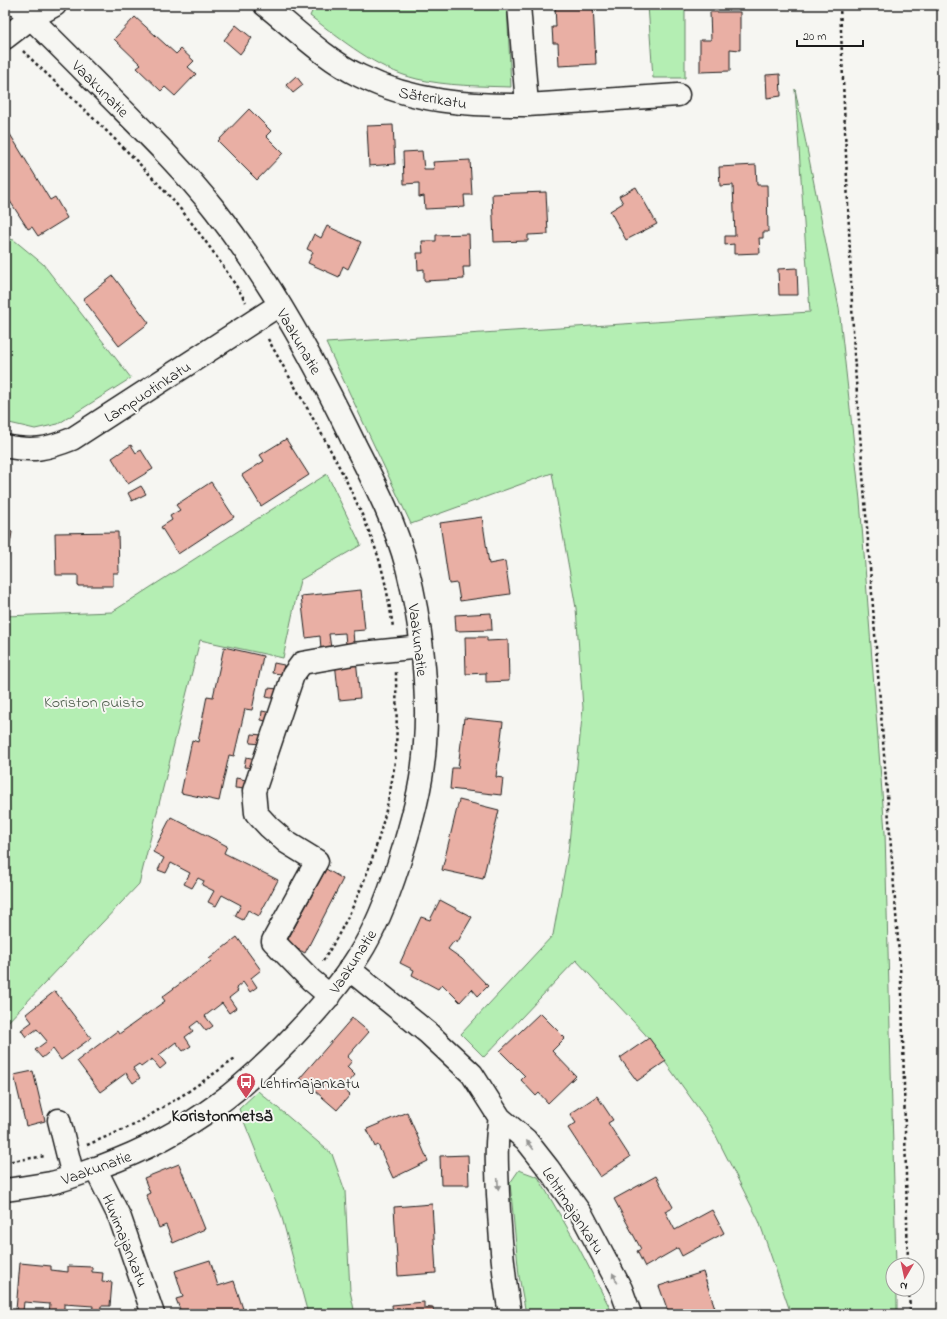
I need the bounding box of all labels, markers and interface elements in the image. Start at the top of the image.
scale bar [797,22,863,48]
text: 20 m [803,28,826,46]
street label: Vaakunatie [65,54,134,124]
street label: Säterikatu [397,81,469,117]
street label: Vaakunatie [269,304,327,380]
street label: Lampuotinkatu [100,356,196,430]
street label: Vaakunatie [401,602,433,679]
park label: Koriston puisto [44,691,144,715]
street label: Vaakunatie [323,924,384,1000]
bus stop icon: Lehtimajankatu [235,1071,257,1099]
place label: Lehtimajankatu [260,1072,360,1096]
district label: Koristonmetsä [172,1104,273,1129]
one-way arrow [526,1140,535,1151]
street label: Vaakunatie [57,1145,136,1193]
street label: Lehtimajankatu [535,1163,610,1259]
one-way arrow [495,1178,501,1191]
street label: Huvimajankatu [95,1191,154,1291]
north arrow [885,1257,925,1297]
one-way arrow [612,1272,619,1284]
text: N [899,1277,909,1294]

